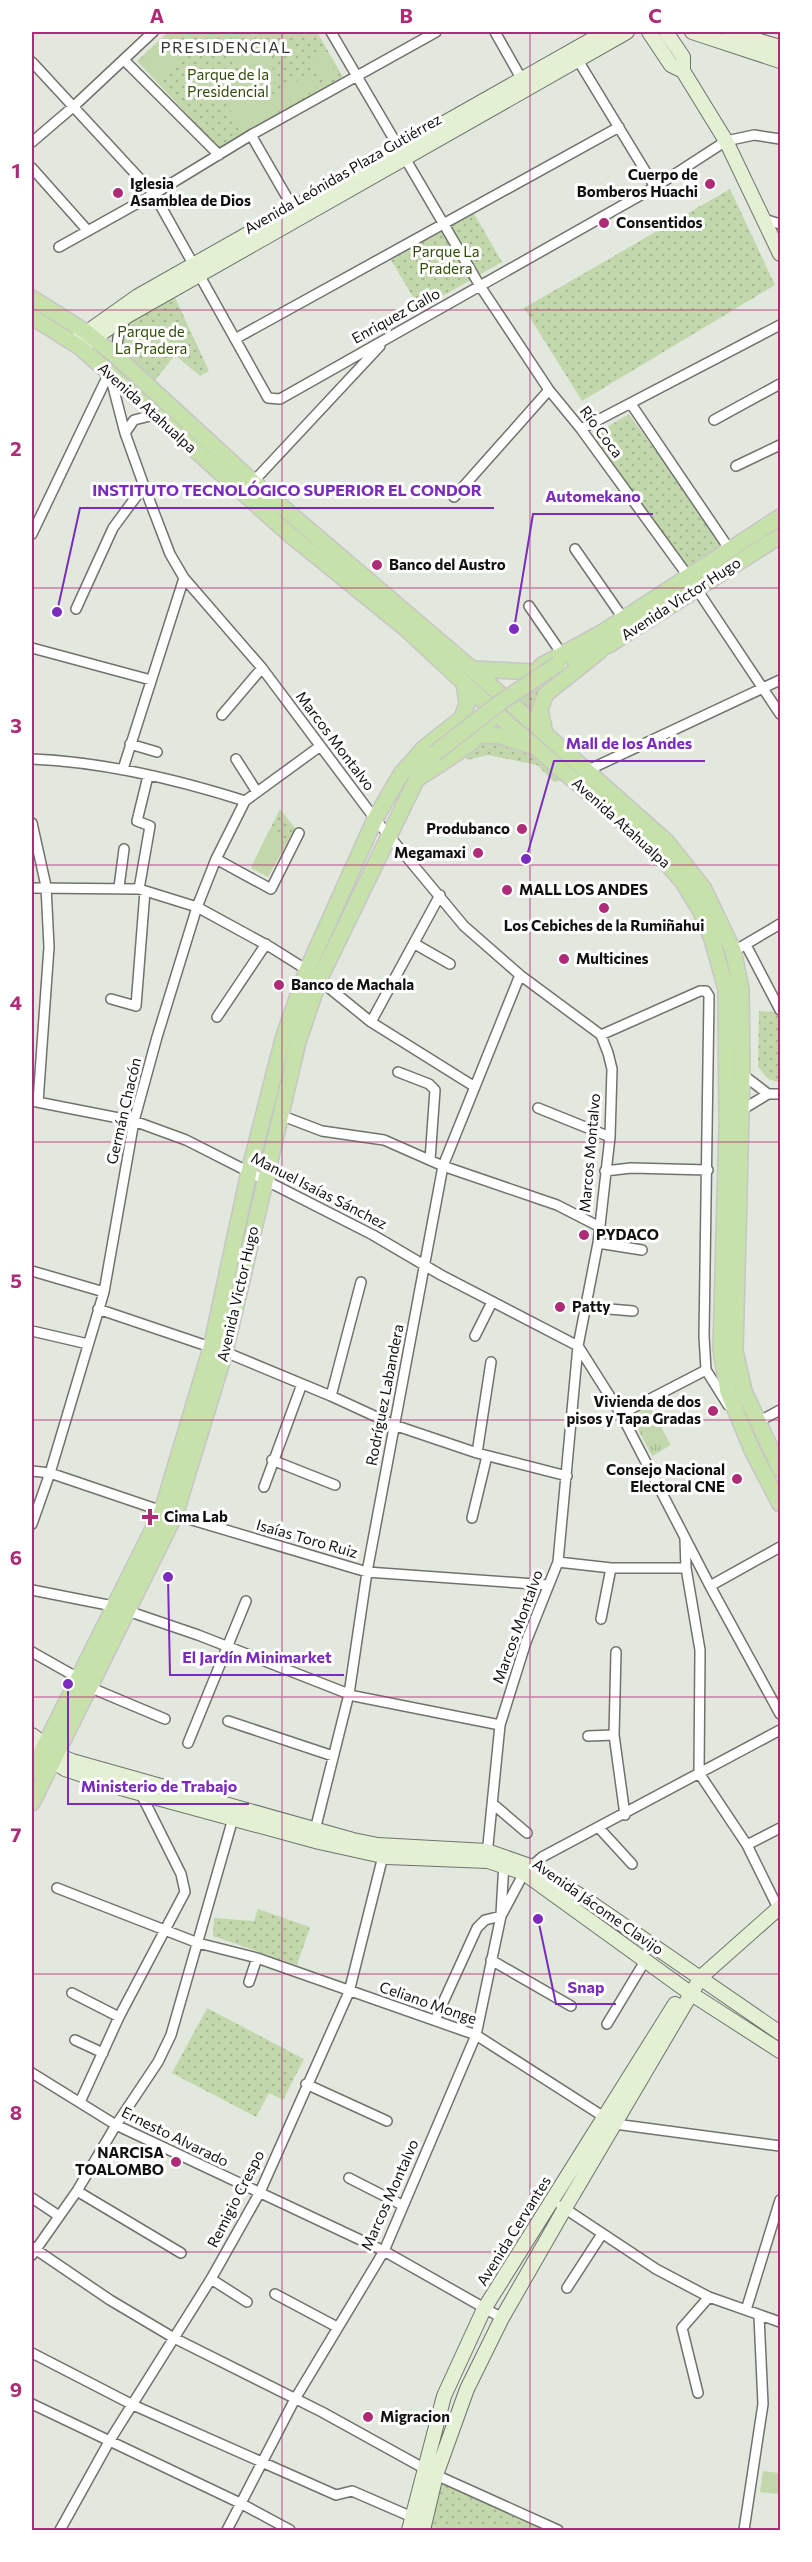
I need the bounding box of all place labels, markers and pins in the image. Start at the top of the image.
place label: Cuerpo de Bomberos Huachi [577,165,698,200]
place label: Iglesia Asamblea de Dios [130,174,251,209]
marker: Cuerpo de Bomberos Huachi [703,177,717,191]
marker: Iglesia Asamblea de Dios [111,186,125,200]
place label: Consentidos [616,213,703,231]
marker: Consentidos [597,216,611,230]
callout: INSTITUTO TECNOLÓGICO SUPERIOR EL CONDOR [80,474,494,508]
callout: Automekano [533,480,653,514]
place label: Banco del Austro [389,555,506,573]
marker: Banco del Austro [370,558,384,572]
callout: Mall de los Andes [554,727,705,761]
place label: Produbanco [426,819,510,837]
marker: Produbanco [515,822,529,836]
place label: Megamaxi [394,843,466,861]
marker: Megamaxi [471,846,485,860]
place label: MALL LOS ANDES [519,880,648,898]
marker: MALL LOS ANDES [500,883,514,897]
marker: Los Cebiches de la Rumiñahui [597,901,611,915]
place label: Los Cebiches de la Rumiñahui [504,916,704,934]
place label: Multicines [576,949,649,967]
marker: Multicines [557,952,571,966]
place label: Banco de Machala [291,975,414,993]
marker: Banco de Machala [272,978,286,992]
place label: PYDACO [596,1225,659,1243]
marker: PYDACO [577,1228,591,1242]
place label: Patty [572,1297,611,1315]
marker: Patty [553,1300,567,1314]
place label: Vivienda de dos pisos y Tapa Gradas [566,1392,701,1427]
marker: Vivienda de dos pisos y Tapa Gradas [706,1404,720,1418]
place label: Consejo Nacional Electoral CNE [606,1460,725,1495]
marker: Consejo Nacional Electoral CNE [730,1472,744,1486]
place label: Cima Lab [164,1507,228,1525]
marker: Cima Lab [141,1508,159,1526]
callout: El Jardín Minimarket [170,1641,344,1675]
callout: Ministerio de Trabajo [68,1770,249,1804]
callout: Snap [556,1970,616,2004]
place label: NARCISA TOALOMBO [75,2143,164,2178]
marker: NARCISA TOALOMBO [169,2155,183,2169]
place label: Migracion [380,2407,450,2425]
marker: Migracion [361,2410,375,2424]

